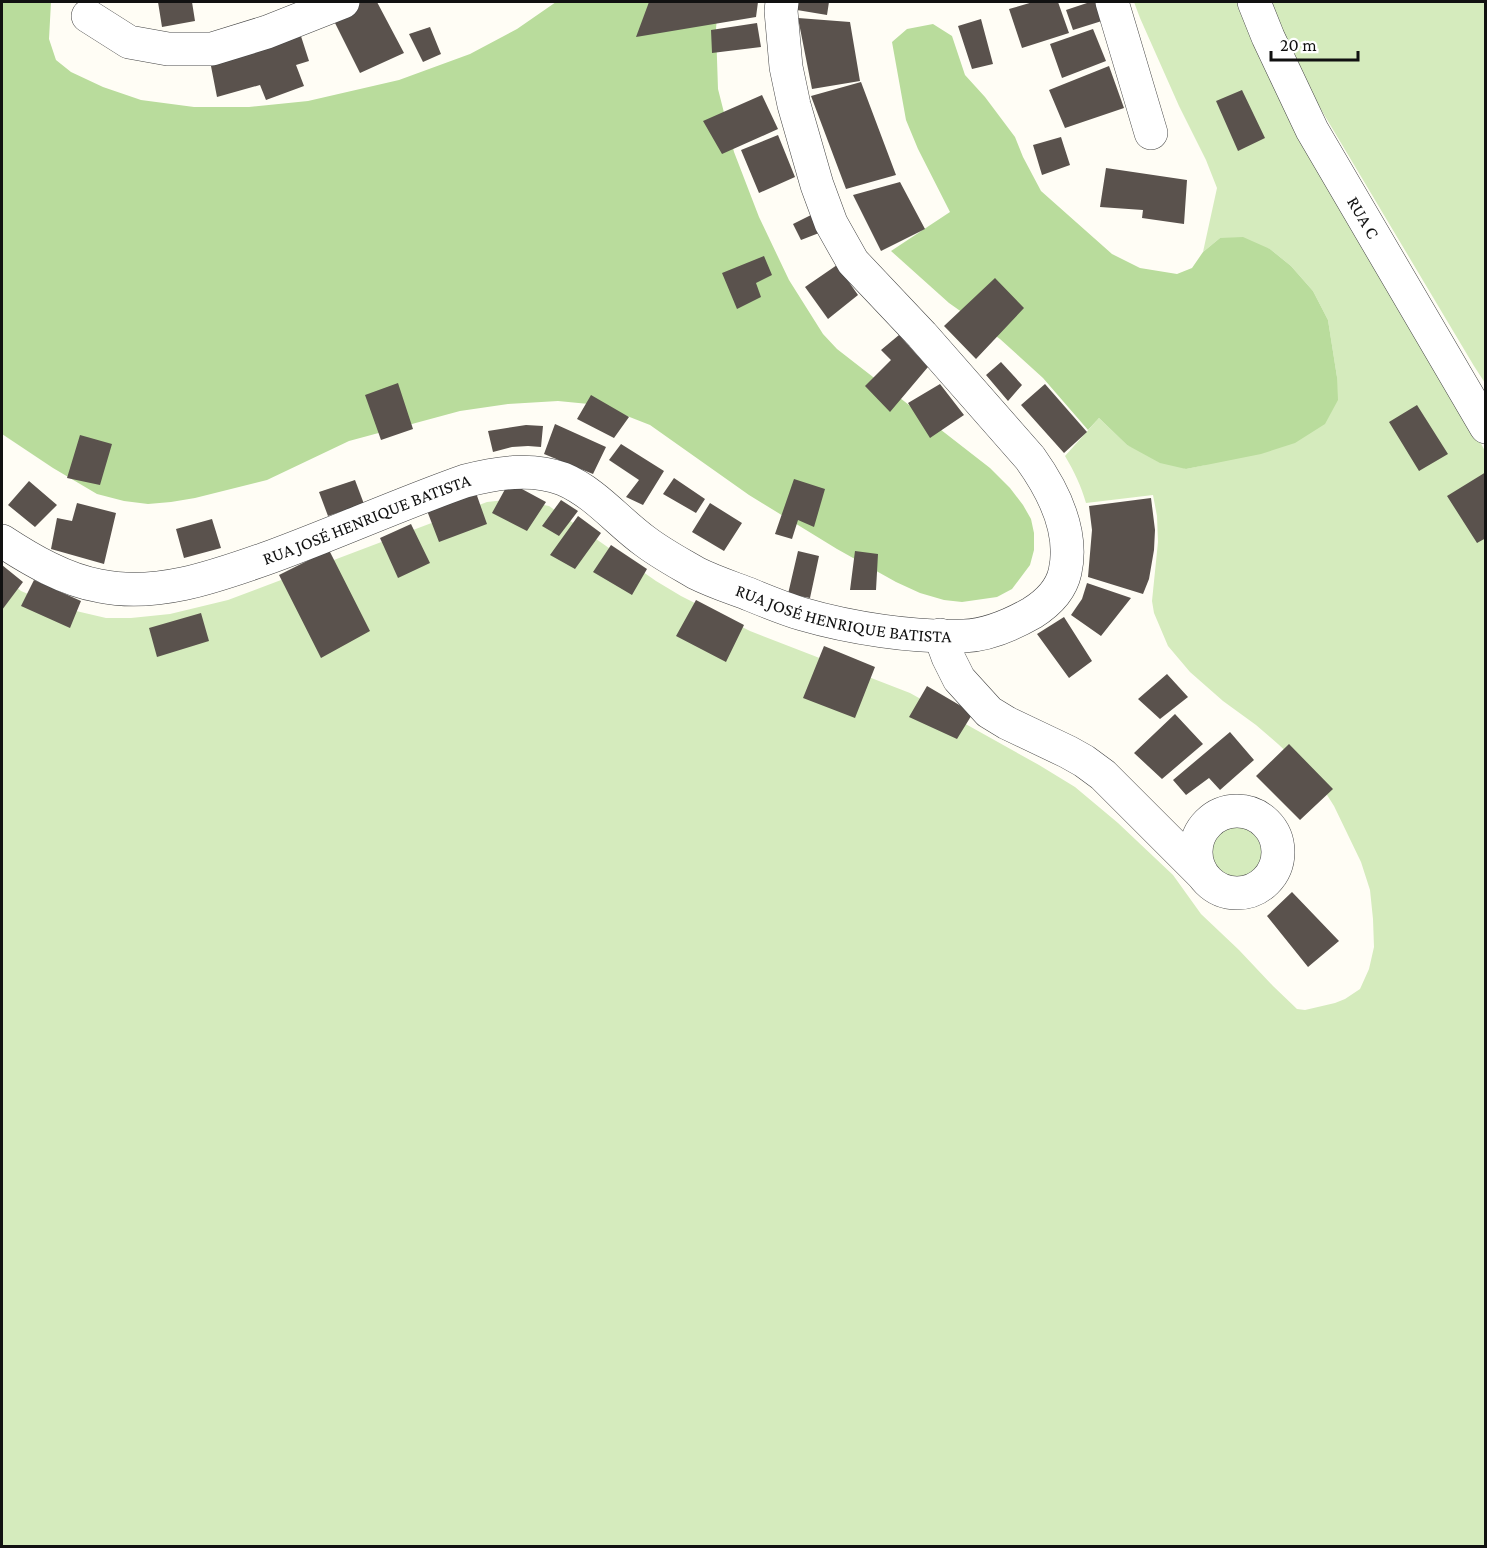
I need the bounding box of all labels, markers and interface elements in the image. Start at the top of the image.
scale bar [1271,24,1358,62]
text: 20 m [1280,35,1317,55]
street label: RUA C [1343,193,1384,242]
street label: RUA JOSÉ HENRIQUE BATISTA [260,470,474,569]
street label: RUA JOSÉ HENRIQUE BATISTA [733,580,953,646]

